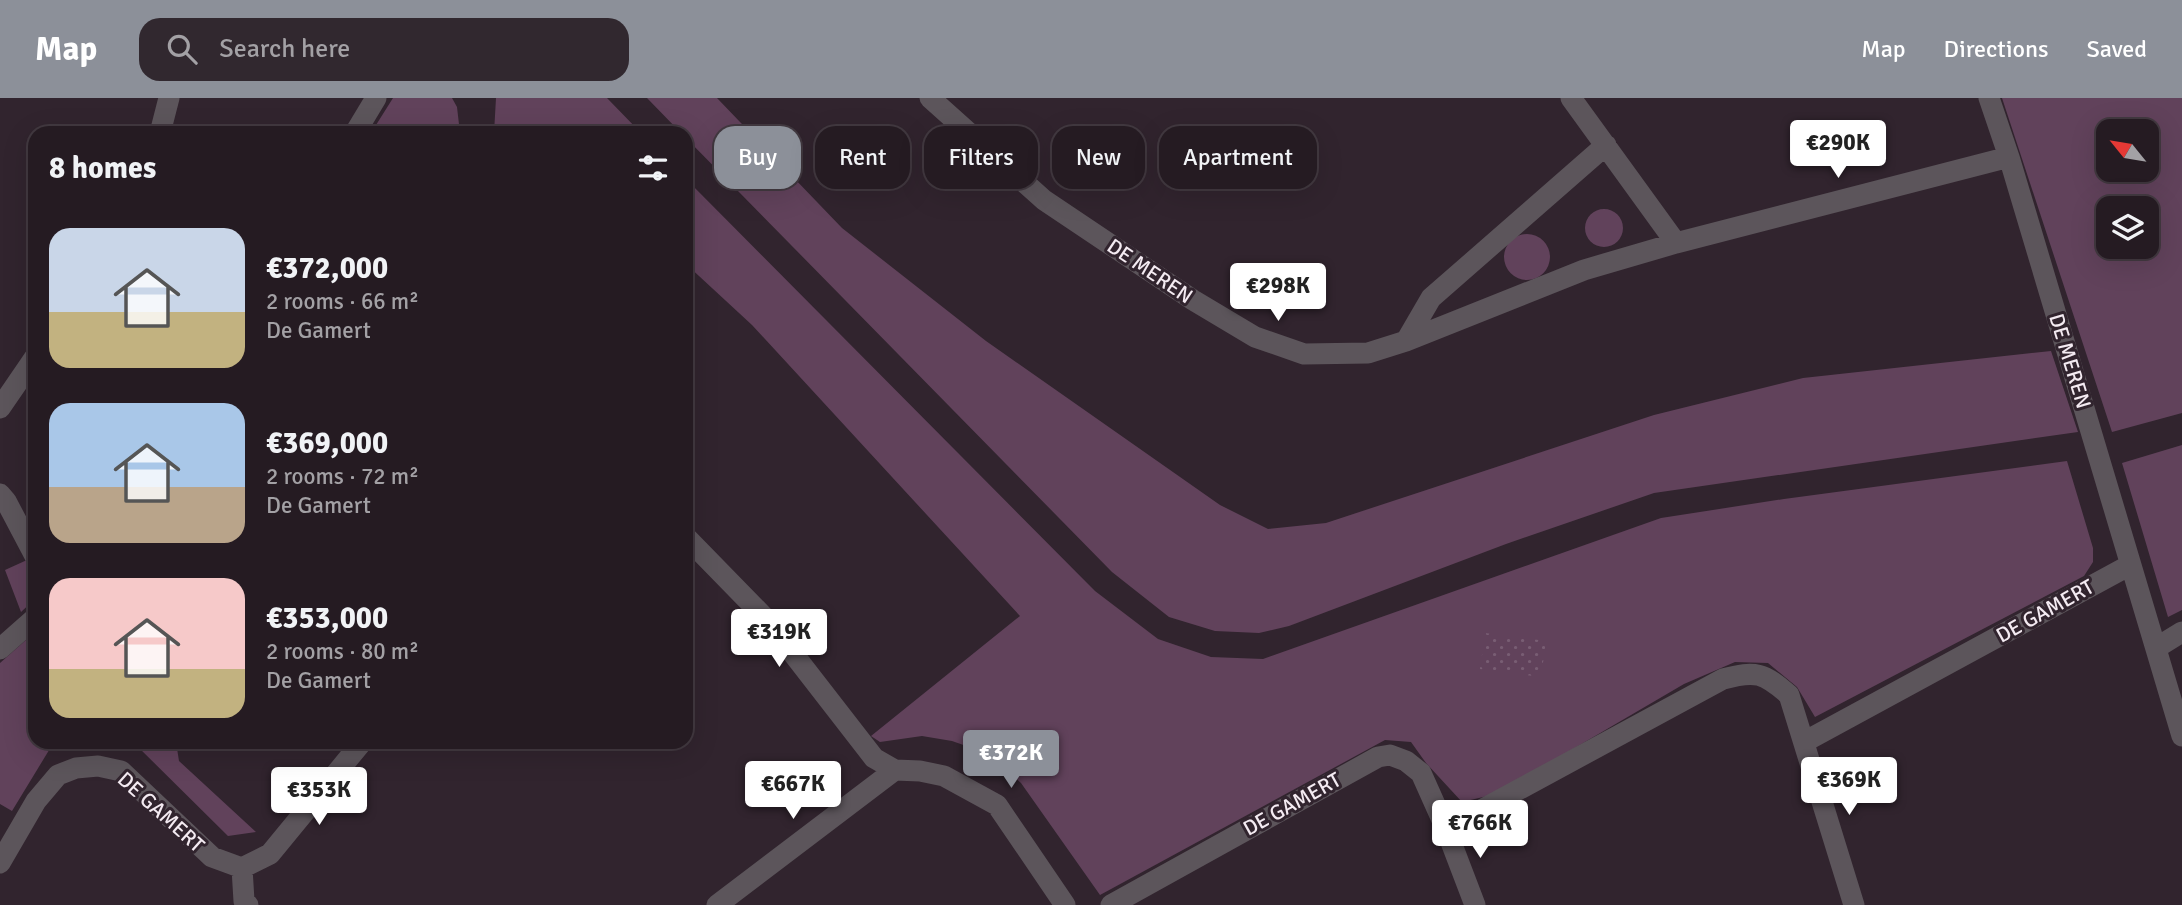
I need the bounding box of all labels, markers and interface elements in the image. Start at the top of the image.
search box [139,18,629,81]
text: Map [35,29,97,70]
icon: search [163,30,201,68]
text: Search here [219,33,350,65]
text: Map [1861,34,1906,64]
text: Directions [1944,34,2049,64]
text: Saved [2087,34,2147,64]
north arrow [2096,119,2160,182]
map controls [2096,119,2159,259]
pin: €290K [1789,120,1887,180]
chip: Buy [714,126,801,189]
chip: Rent [815,126,910,189]
chip: Filters [924,126,1038,189]
chip: New [1052,126,1145,189]
chip: Apartment [1159,126,1317,189]
text: €290K [1806,128,1870,157]
icon: filters [634,149,672,187]
text: 8 homes [49,150,156,187]
button: layers [2096,196,2159,259]
street label: DE MEREN [1102,233,1198,309]
text: €372,000 [266,250,388,287]
icon: home [105,256,189,340]
pin: €298K [1229,264,1327,323]
text: €298K [1246,271,1310,300]
text: 2 rooms · 66 m² [266,287,419,316]
street label: DE MEREN [2043,310,2097,412]
text: De Gamert [266,316,371,345]
text: €369,000 [266,425,388,462]
icon: home [105,431,189,515]
text: 2 rooms · 72 m² [266,462,419,491]
text: De Gamert [266,491,371,520]
street label: DE GAMERT [1991,573,2099,649]
text: €353,000 [266,600,388,637]
icon: home [105,606,189,690]
pin: €319K [730,610,828,669]
text: €319K [747,617,811,646]
text: 2 rooms · 80 m² [266,637,419,666]
text: De Gamert [266,666,371,695]
pin: €372K [962,730,1060,790]
text: €372K [979,738,1043,767]
pin: €369K [1800,758,1898,817]
pin: €667K [744,762,842,821]
text: €369K [1817,765,1881,794]
street label: DE GAMERT [112,766,210,858]
street label: DE GAMERT [1238,766,1346,842]
pin: €353K [270,768,368,827]
text: €667K [761,769,825,798]
text: €353K [287,775,351,804]
pin: €766K [1431,800,1529,860]
text: €766K [1448,808,1512,837]

